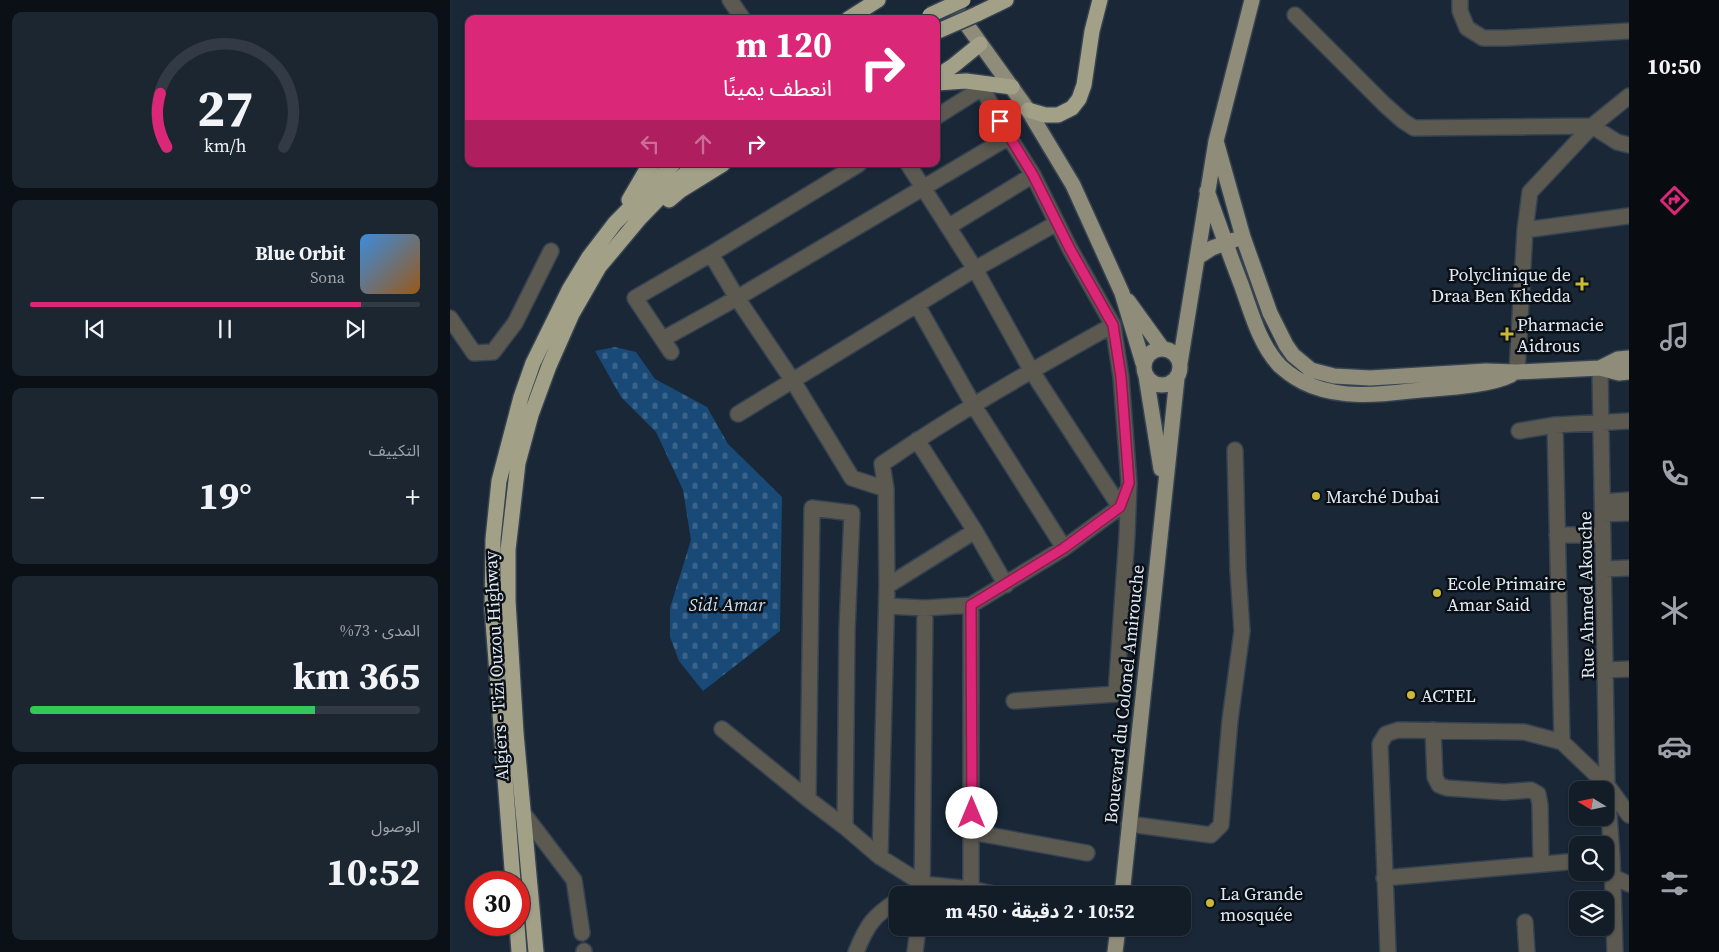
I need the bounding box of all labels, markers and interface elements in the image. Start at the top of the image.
text: 120 m [736,21,832,69]
icon: right [850,35,915,100]
text: 10:50 [1647,51,1701,81]
text: 27 [197,72,253,143]
text: انعطف يمينًا [723,73,832,103]
pin [979,100,1021,142]
icon: arrive [986,107,1014,135]
icon: left [636,130,664,158]
icon: ahead [689,130,717,158]
icon: right [742,130,770,158]
text: km/h [204,133,247,158]
icon: directions [1657,183,1692,218]
text: Blue Orbit [255,240,345,266]
place label: Polyclinique de Draa Ben Khedda [1431,262,1572,308]
text: Sona [310,266,345,288]
marker: Polyclinique de Draa Ben Khedda [1575,277,1589,291]
place label: Pharmacie Aidrous [1517,312,1604,358]
icon: previous [81,315,109,343]
icon: pause [211,315,239,343]
icon: next [341,315,369,343]
icon: music [1657,319,1692,354]
marker: Pharmacie Aidrous [1501,328,1513,340]
text: التكييف [368,439,420,461]
icon: phone [1657,456,1692,491]
text: 19° [198,470,252,522]
text: − [30,478,45,516]
text: + [405,478,420,516]
place label: Marché Dubai [1326,484,1439,509]
marker: Marché Dubai [1310,490,1322,502]
street label: Rue Ahmed Akouche [1572,511,1600,679]
street label: Algiers - Tizi Ouzou Highway [477,550,515,782]
street label: Bouevard du Colonel Amirouche [1098,563,1150,825]
place label: Ecole Primaire Amar Said [1447,571,1566,617]
marker: Ecole Primaire Amar Said [1431,587,1443,599]
park label: Sidi Amar [689,592,766,617]
icon: climate [1657,593,1692,628]
text: المدى · 73% [340,619,420,641]
text: 365 km [293,650,420,702]
place label: ACTEL [1421,683,1476,708]
marker: ACTEL [1405,689,1417,701]
icon: car [1657,729,1692,764]
north arrow [1569,781,1614,826]
map controls [1569,781,1614,936]
position arrow [945,786,997,838]
text: الوصول [371,815,420,837]
button: search [1569,836,1614,881]
text: 10:52 [326,846,420,898]
icon: filters [1657,866,1692,901]
speed limit sign: 30 [465,871,530,936]
place label: La Grande mosquée [1220,881,1303,927]
button: layers [1569,891,1614,936]
marker: La Grande mosquée [1204,897,1216,909]
text: 10:52 · 2 دقيقة · 450 m [946,898,1134,924]

